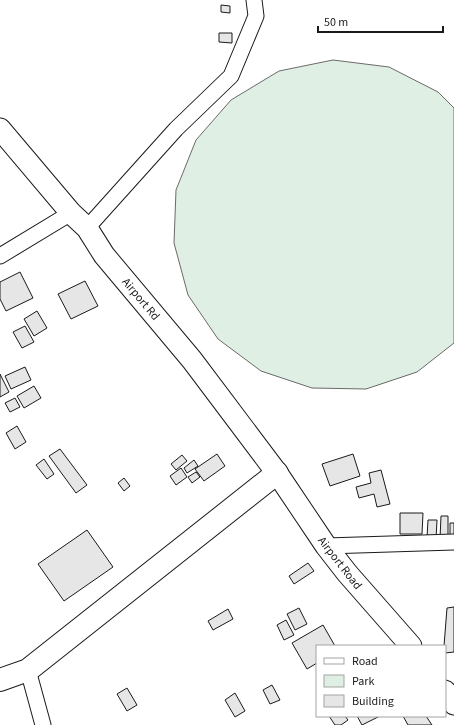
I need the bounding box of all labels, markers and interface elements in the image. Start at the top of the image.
scale bar [318,8,443,34]
text: 50 m [324,14,348,31]
street label: Airport Rd [118,274,163,324]
street label: Airport Road [313,533,366,593]
legend [316,645,446,717]
text: Road [352,653,378,670]
text: Park [352,673,374,690]
text: Building [352,693,394,710]

